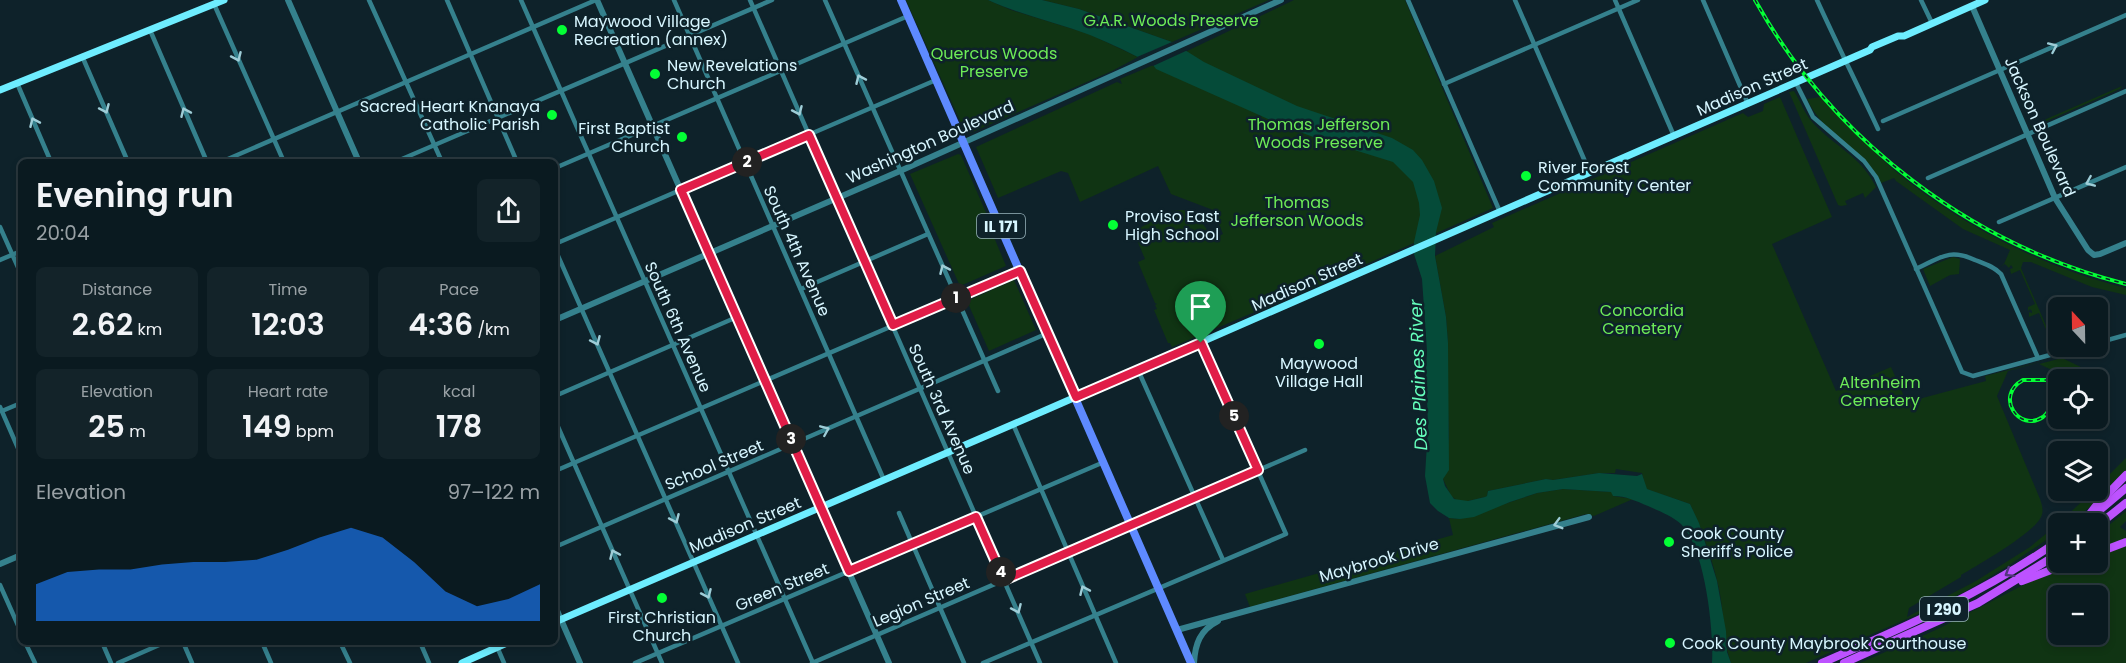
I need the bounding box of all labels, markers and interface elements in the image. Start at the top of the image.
park label: G.A.R. Woods Preserve [1083,9,1259,32]
place label: Maywood Village Recreation (annex) [574,10,728,51]
marker: Maywood Village Recreation (annex) [555,23,569,37]
park label: Quercus Woods Preserve [931,42,1057,83]
one-way arrow [2047,42,2058,54]
one-way arrow [230,51,242,62]
street label: Madison Street [1693,52,1811,122]
street label: Jackson Boulevard [1999,53,2081,201]
place label: New Revelations Church [667,54,797,95]
marker: New Revelations Church [648,67,662,81]
one-way arrow [855,75,867,86]
place label: Sacred Heart Knanaya Catholic Parish [360,95,540,136]
street label: Washington Boulevard [843,95,1017,189]
one-way arrow [98,103,110,114]
one-way arrow [791,105,803,116]
one-way arrow [181,107,193,118]
marker: Sacred Heart Knanaya Catholic Parish [545,108,559,122]
park label: Thomas Jefferson Woods Preserve [1248,113,1390,154]
place label: First Baptist Church [578,117,670,158]
one-way arrow [29,118,41,129]
marker: First Baptist Church [675,130,689,144]
pin: 2 [732,147,762,177]
text: 2 [742,150,752,173]
place label: River Forest Community Center [1538,156,1691,197]
marker: River Forest Community Center [1519,169,1533,183]
text: Evening run [36,172,234,219]
one-way arrow [2086,175,2097,187]
button: share [477,179,540,242]
street label: South 4th Avenue [758,182,836,320]
park label: Thomas Jefferson Woods [1230,191,1364,232]
place label: Proviso East High School [1125,205,1220,246]
road number: IL 171 [977,214,1025,238]
marker: Proviso East High School [1106,218,1120,232]
text: 20:04 [36,219,89,247]
street label: Madison Street [1248,247,1366,317]
street label: South 6th Avenue [639,258,717,396]
one-way arrow [939,265,951,276]
text: Distance [82,278,152,301]
text: Time [269,278,308,301]
text: Pace [439,278,479,301]
pin [1175,281,1226,343]
pin: 1 [941,283,971,313]
text: 1 [953,286,959,309]
icon: arrive [1184,290,1217,323]
north arrow [2048,297,2108,357]
map controls [2048,297,2108,645]
water label: Des Plaines River [1403,298,1433,451]
park label: Concordia Cemetery [1600,299,1684,340]
text: 2.62 [72,303,133,346]
text: 12:03 [251,303,325,346]
text: 4:36 [408,303,473,346]
text: km [133,318,162,341]
text: /km [473,318,510,341]
one-way arrow [589,335,601,346]
marker: Maywood Village Hall [1312,337,1326,351]
street label: South 3rd Avenue [903,340,981,478]
place label: Maywood Village Hall [1275,352,1363,393]
button: locate [2048,369,2108,429]
park label: Altenheim Cemetery [1839,371,1921,412]
text: Elevation [81,380,153,403]
text: Heart rate [248,380,328,403]
text: kcal [443,380,475,403]
pin: 5 [1219,401,1249,431]
text: 5 [1229,404,1239,427]
text: 25 [88,405,125,448]
text: 149 [242,405,292,448]
text: 178 [436,405,482,448]
text: m [125,420,146,443]
text: bpm [292,420,334,443]
pin: 3 [776,424,806,454]
one-way arrow [818,426,829,438]
text: 3 [786,427,796,450]
street label: School Street [661,434,767,496]
button: layers [2048,441,2108,501]
text: Elevation [36,478,126,506]
text: 97–122 m [448,478,540,506]
street label: Madison Street [686,491,805,559]
one-way arrow [668,513,680,524]
button: + [2048,513,2108,573]
one-way arrow [1553,517,1564,529]
place label: Cook County Sheriff's Police [1681,522,1793,563]
street label: Maybrook Drive [1316,532,1442,588]
marker: Cook County Sheriff's Police [1662,535,1676,549]
one-way arrow [609,549,621,560]
street label: Green Street [732,557,832,617]
pin: 4 [986,557,1016,587]
text: 4 [996,560,1006,583]
one-way arrow [2005,566,2015,578]
street label: Legion Street [869,571,973,633]
button: − [2048,585,2108,645]
one-way arrow [1079,586,1091,597]
one-way arrow [700,588,712,599]
marker: First Christian Church [655,591,669,605]
road number: I 290 [1920,597,1968,621]
one-way arrow [1010,603,1022,614]
place label: First Christian Church [608,606,716,647]
place label: Cook County Maybrook Courthouse [1682,632,1967,655]
marker: Cook County Maybrook Courthouse [1663,636,1677,650]

